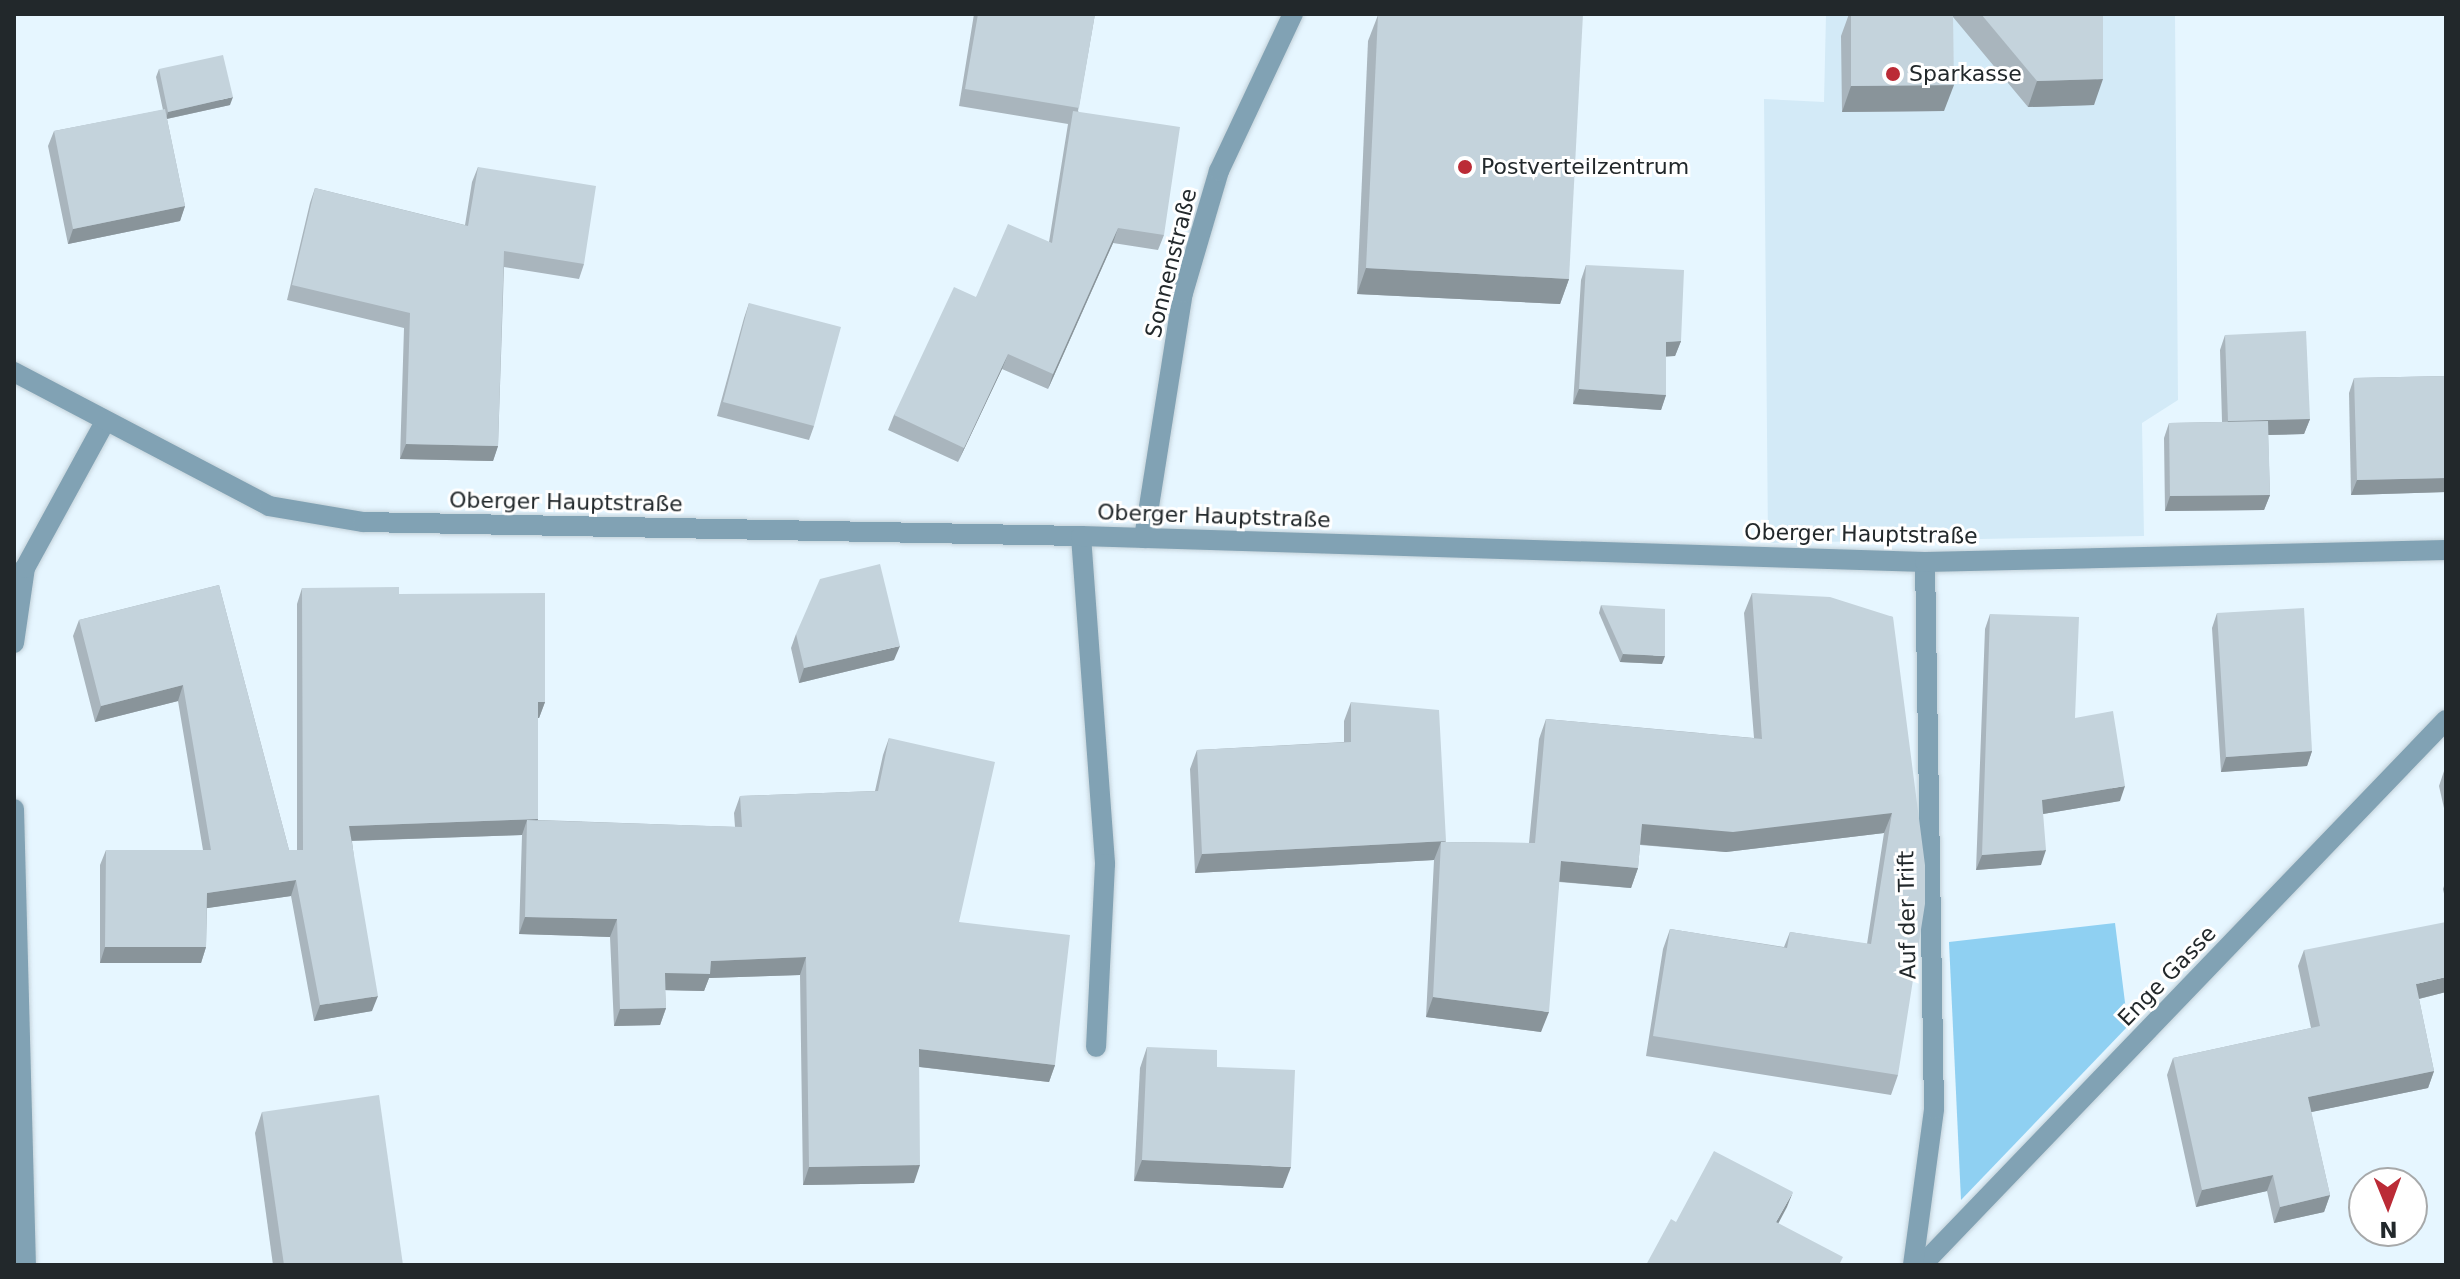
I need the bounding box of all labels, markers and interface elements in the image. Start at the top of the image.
place label: Sparkasse [1909,61,2022,87]
marker: Sparkasse [1884,65,1902,83]
place label: Postverteilzentrum [1481,154,1689,180]
marker: Postverteilzentrum [1456,158,1474,176]
street label: Sonnenstraße [1140,186,1202,340]
street label: Oberger Hauptstraße [449,487,683,517]
street label: Oberger Hauptstraße [1097,499,1331,533]
street label: Oberger Hauptstraße [1744,519,1978,549]
street label: Auf der Trift [1893,850,1921,980]
street label: Enge Gasse [2113,920,2221,1032]
north arrow [2348,1167,2428,1247]
text: N [2379,1217,2398,1242]

